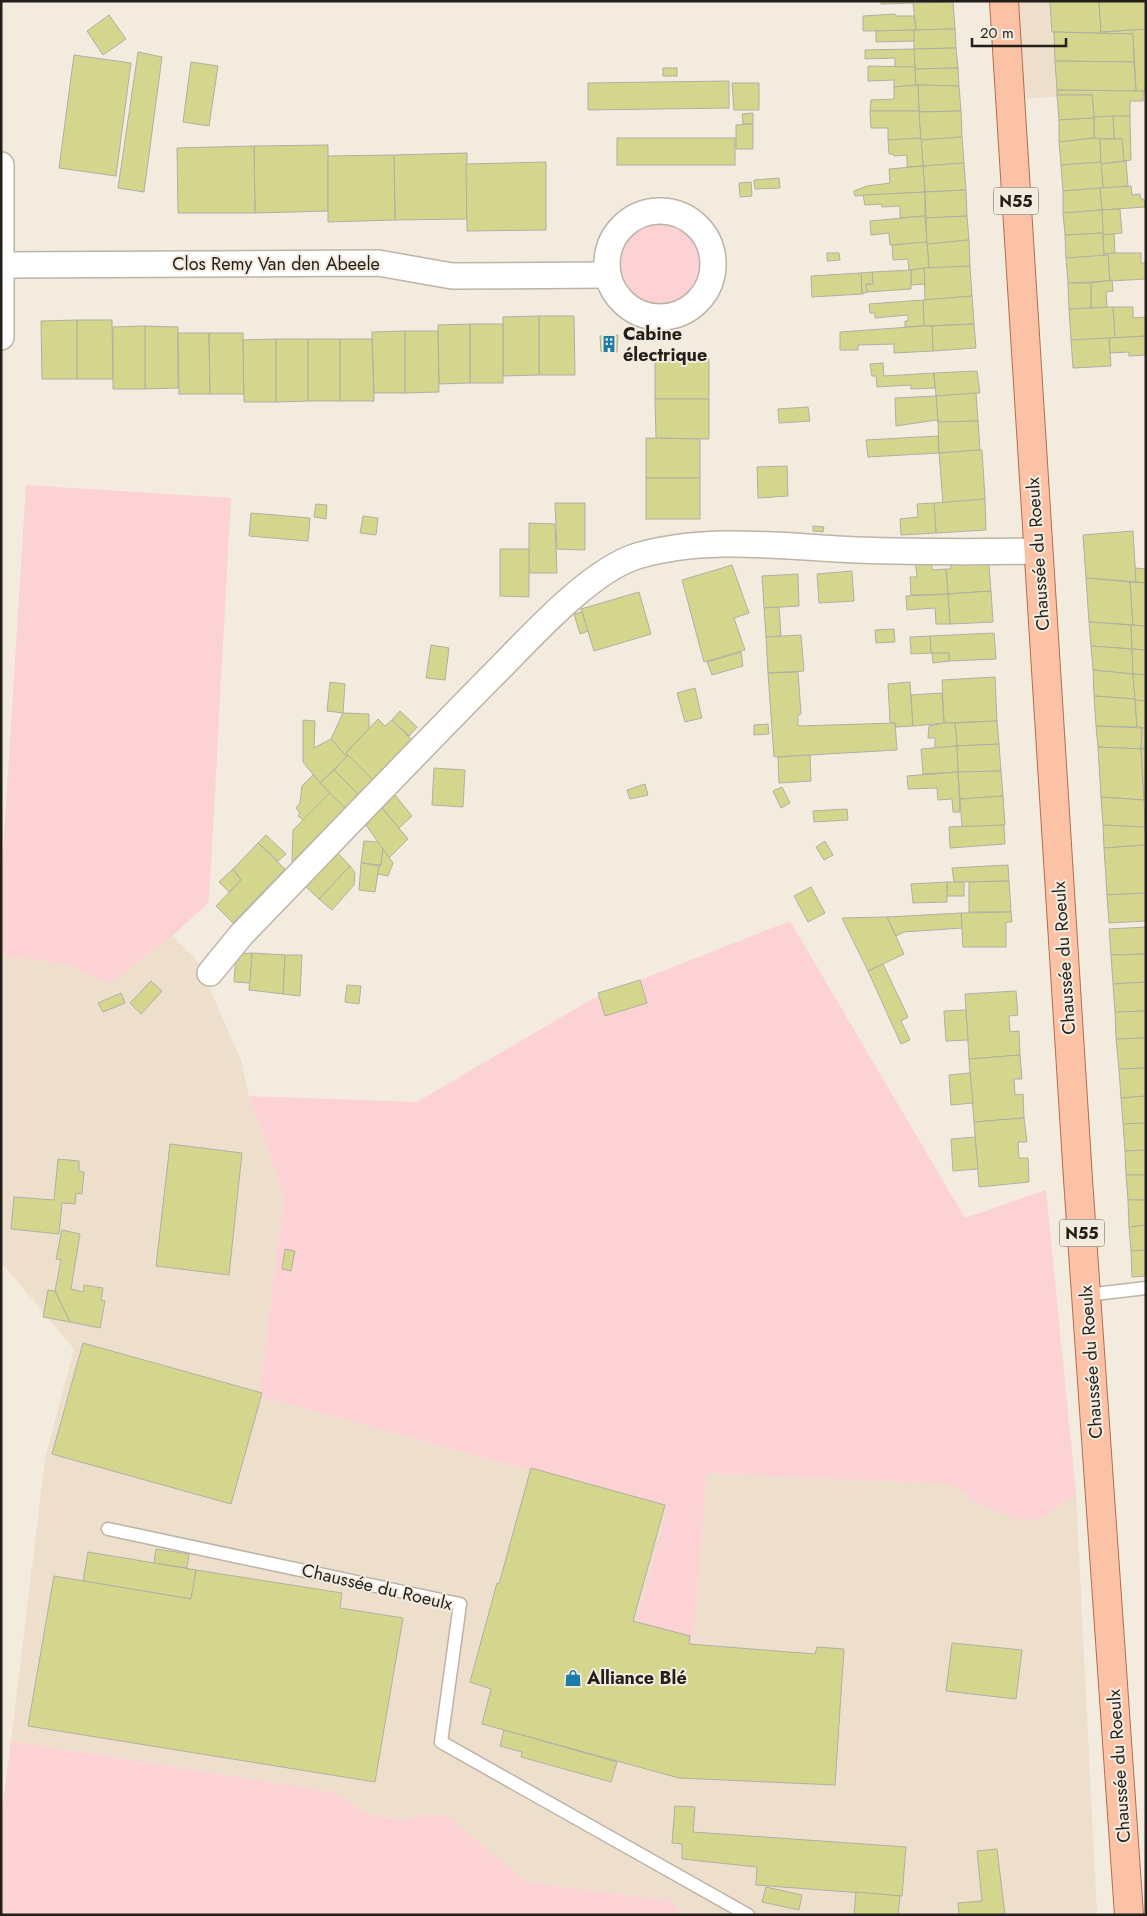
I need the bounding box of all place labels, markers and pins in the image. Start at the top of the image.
place label: Cabine électrique [623,321,707,368]
building icon: Cabine électrique [599,334,619,354]
place label: Alliance Blé [586,1665,687,1691]
shop icon: Alliance Blé [563,1668,583,1688]

